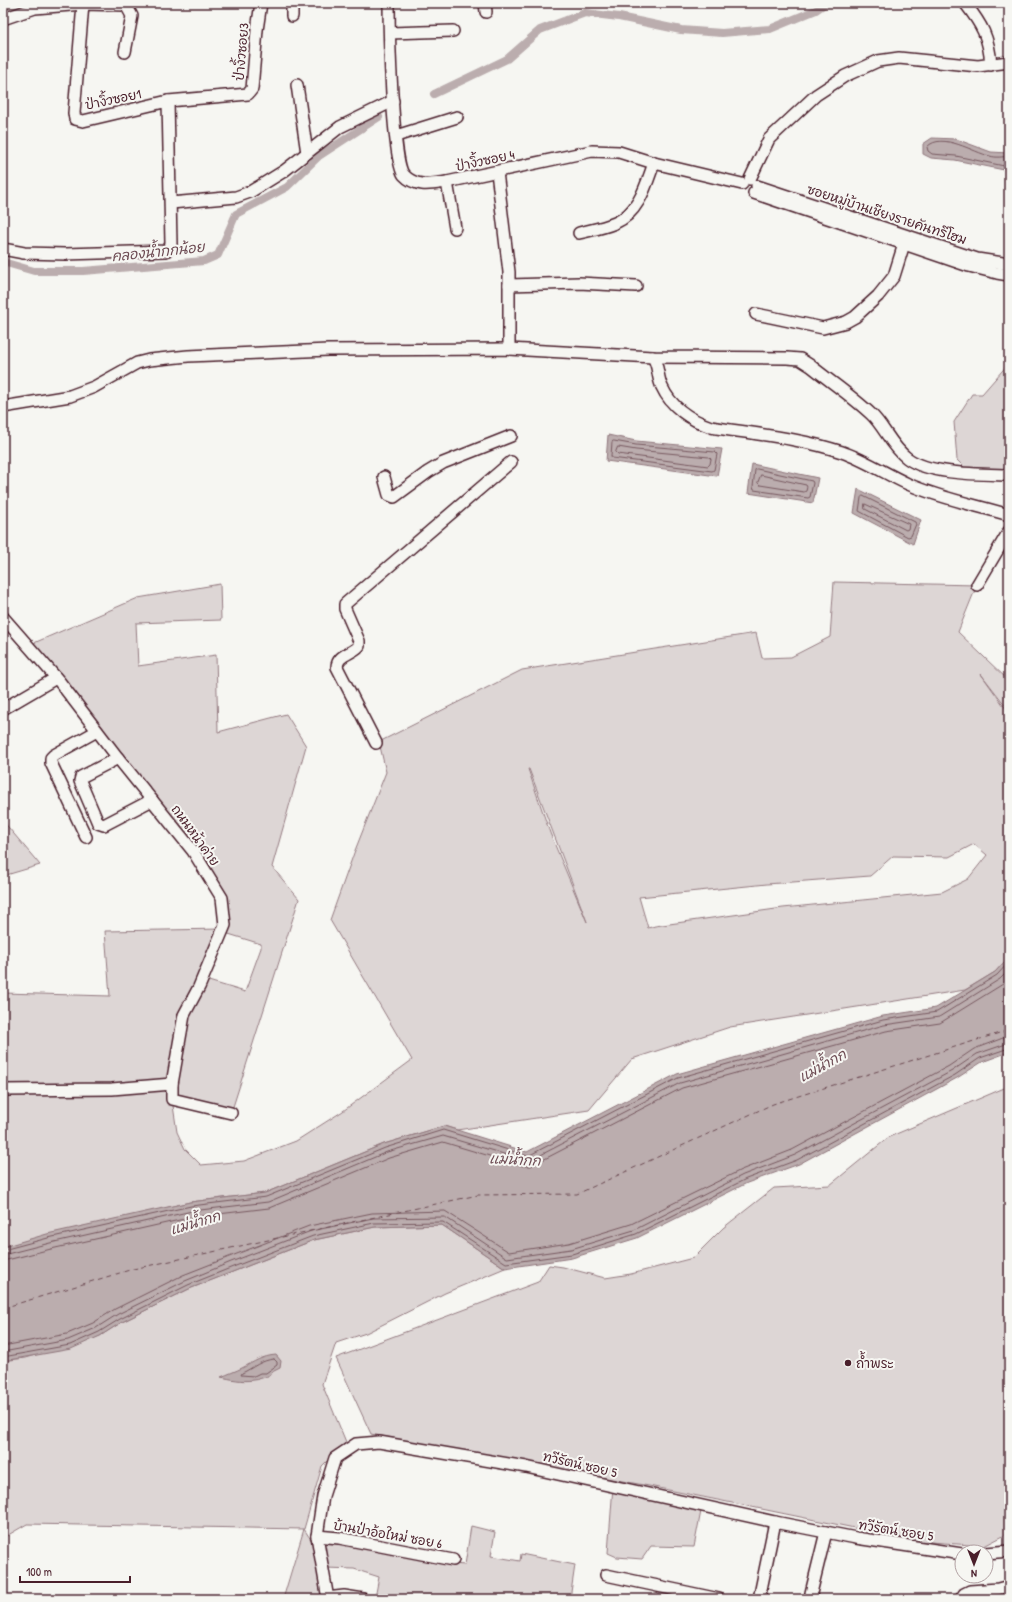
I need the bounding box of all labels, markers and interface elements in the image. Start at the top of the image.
street label: ป่างิ้วซอย3 [227,22,253,82]
street label: ป่างิ้วซอย1 [83,82,143,114]
street label: ป่างิ้วซอย 4 [453,143,516,175]
street label: ซอยหมู่บ้านเชียงรายคันทรีโฮม [804,180,969,249]
water label: คลองน้ำกกน้อย [110,234,207,265]
street label: ถนนหน้าค่าย [168,801,224,869]
water label: แม่น้ำกก [793,1041,850,1086]
water label: แม่น้ำกก [489,1145,542,1170]
water label: แม่น้ำกก [167,1202,223,1239]
place label: ถ้ำพระ [856,1351,894,1372]
marker: ถ้ำพระ [843,1358,853,1368]
street label: ทวีรัตน์ ซอย 5 [541,1447,619,1481]
street label: ทวีรัตน์ ซอย 5 [857,1515,935,1545]
street label: บ้านป่าอ้อใหม่ ซอย 6 [332,1516,444,1552]
north arrow [954,1544,994,1584]
scale bar [20,1558,130,1584]
text: 100 m [26,1563,52,1580]
text: N [971,1567,977,1581]

